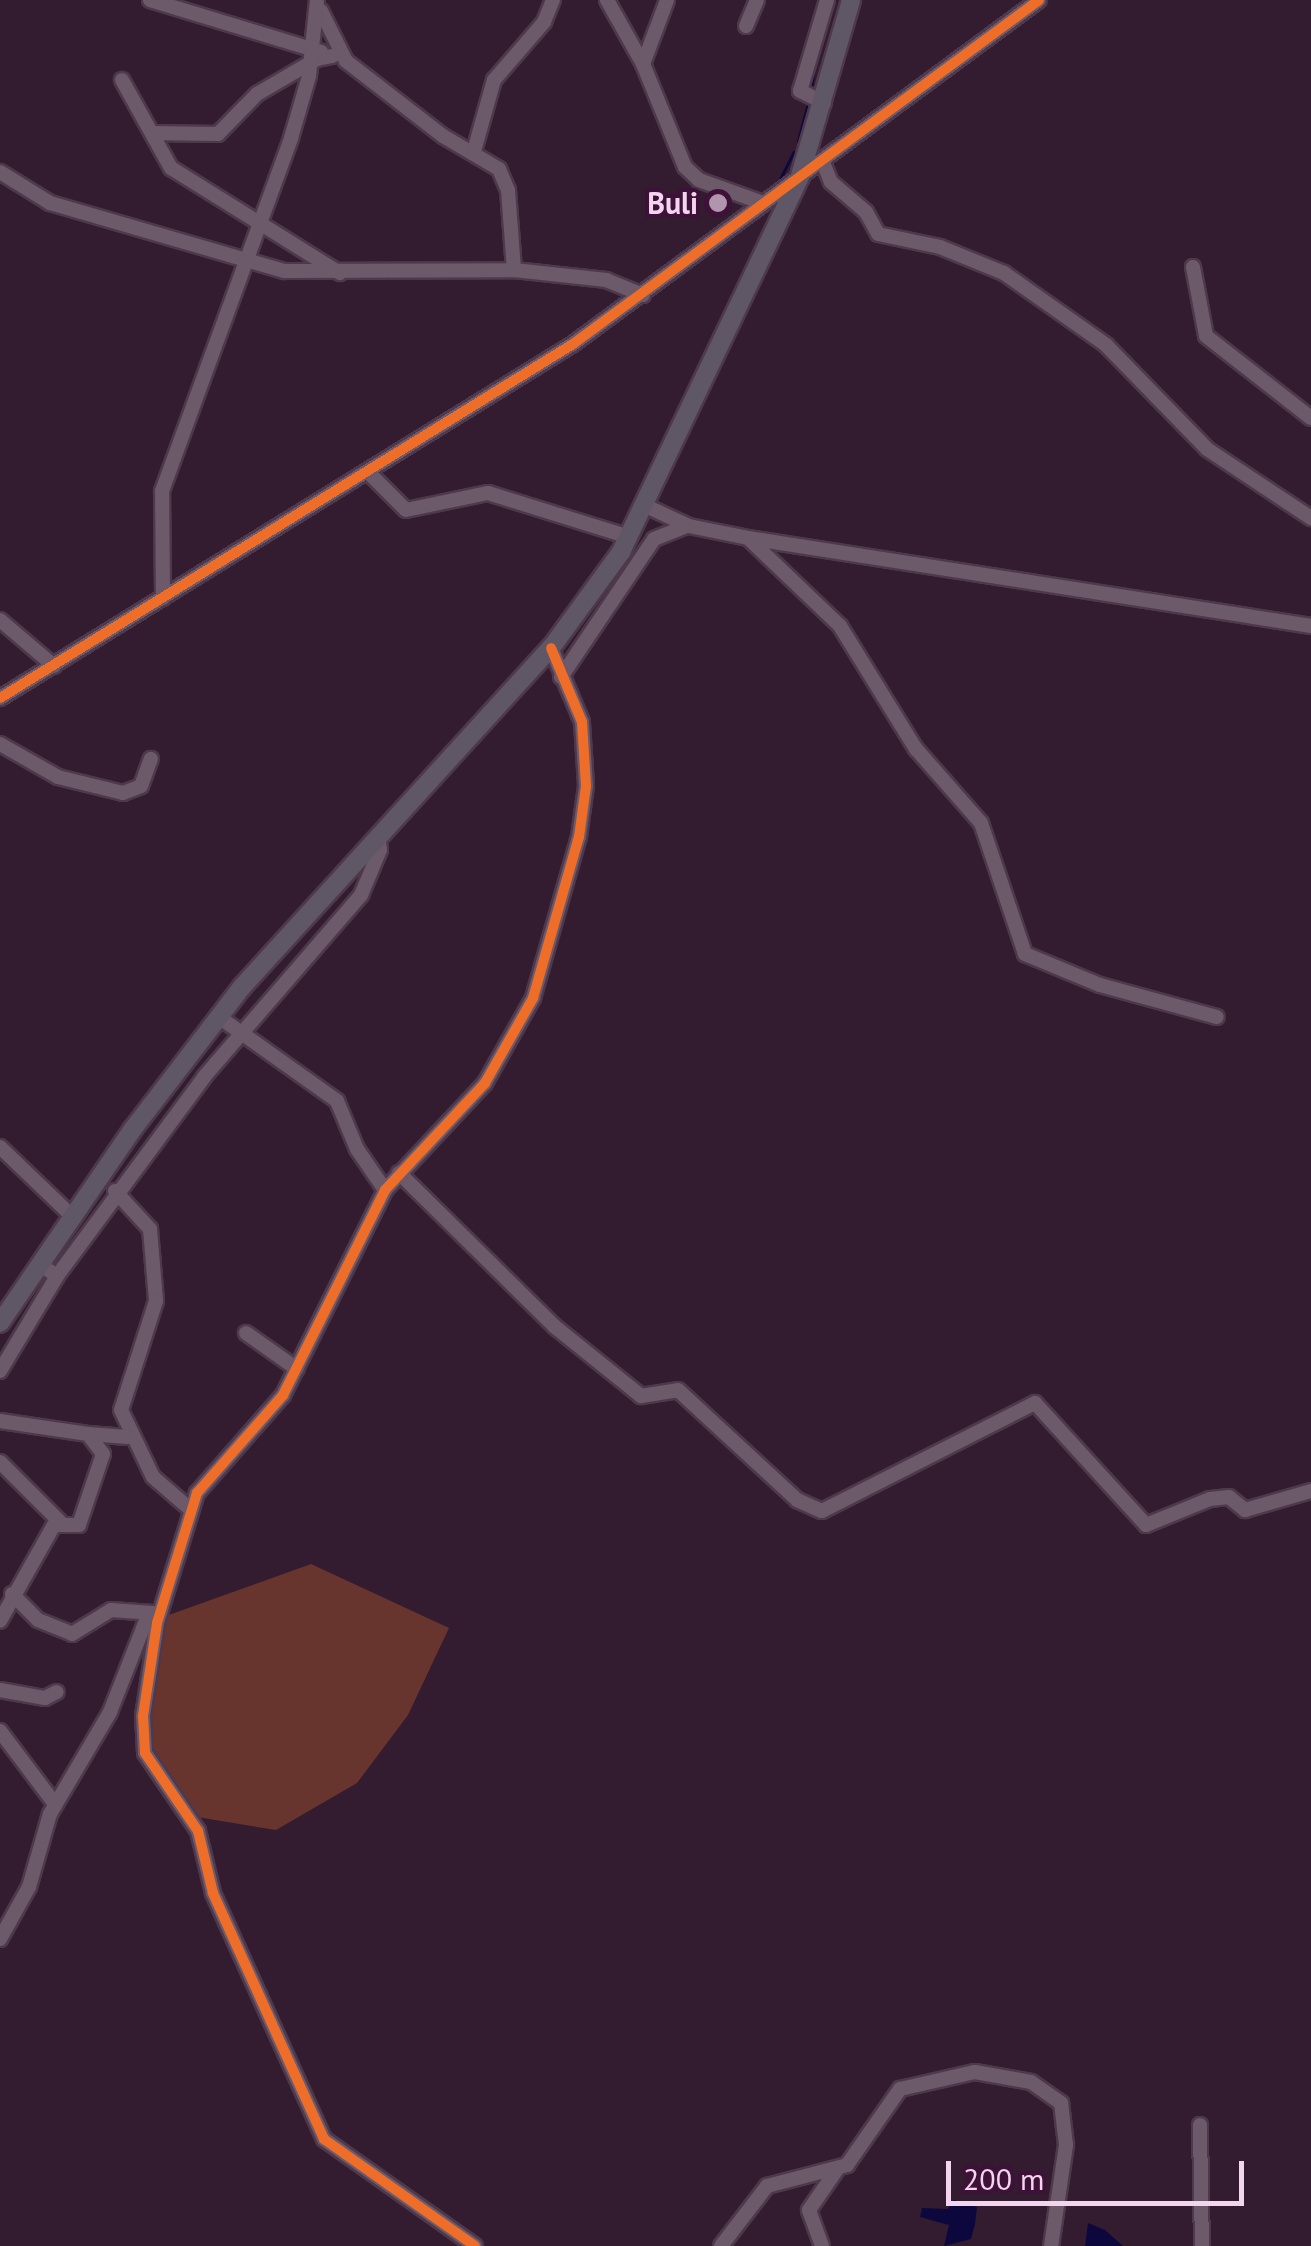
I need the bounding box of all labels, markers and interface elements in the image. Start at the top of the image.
place label: Buli [647,185,698,221]
marker: Buli [707,192,729,214]
scale bar [951,2141,1248,2203]
text: 200 m [963,2159,1044,2198]

